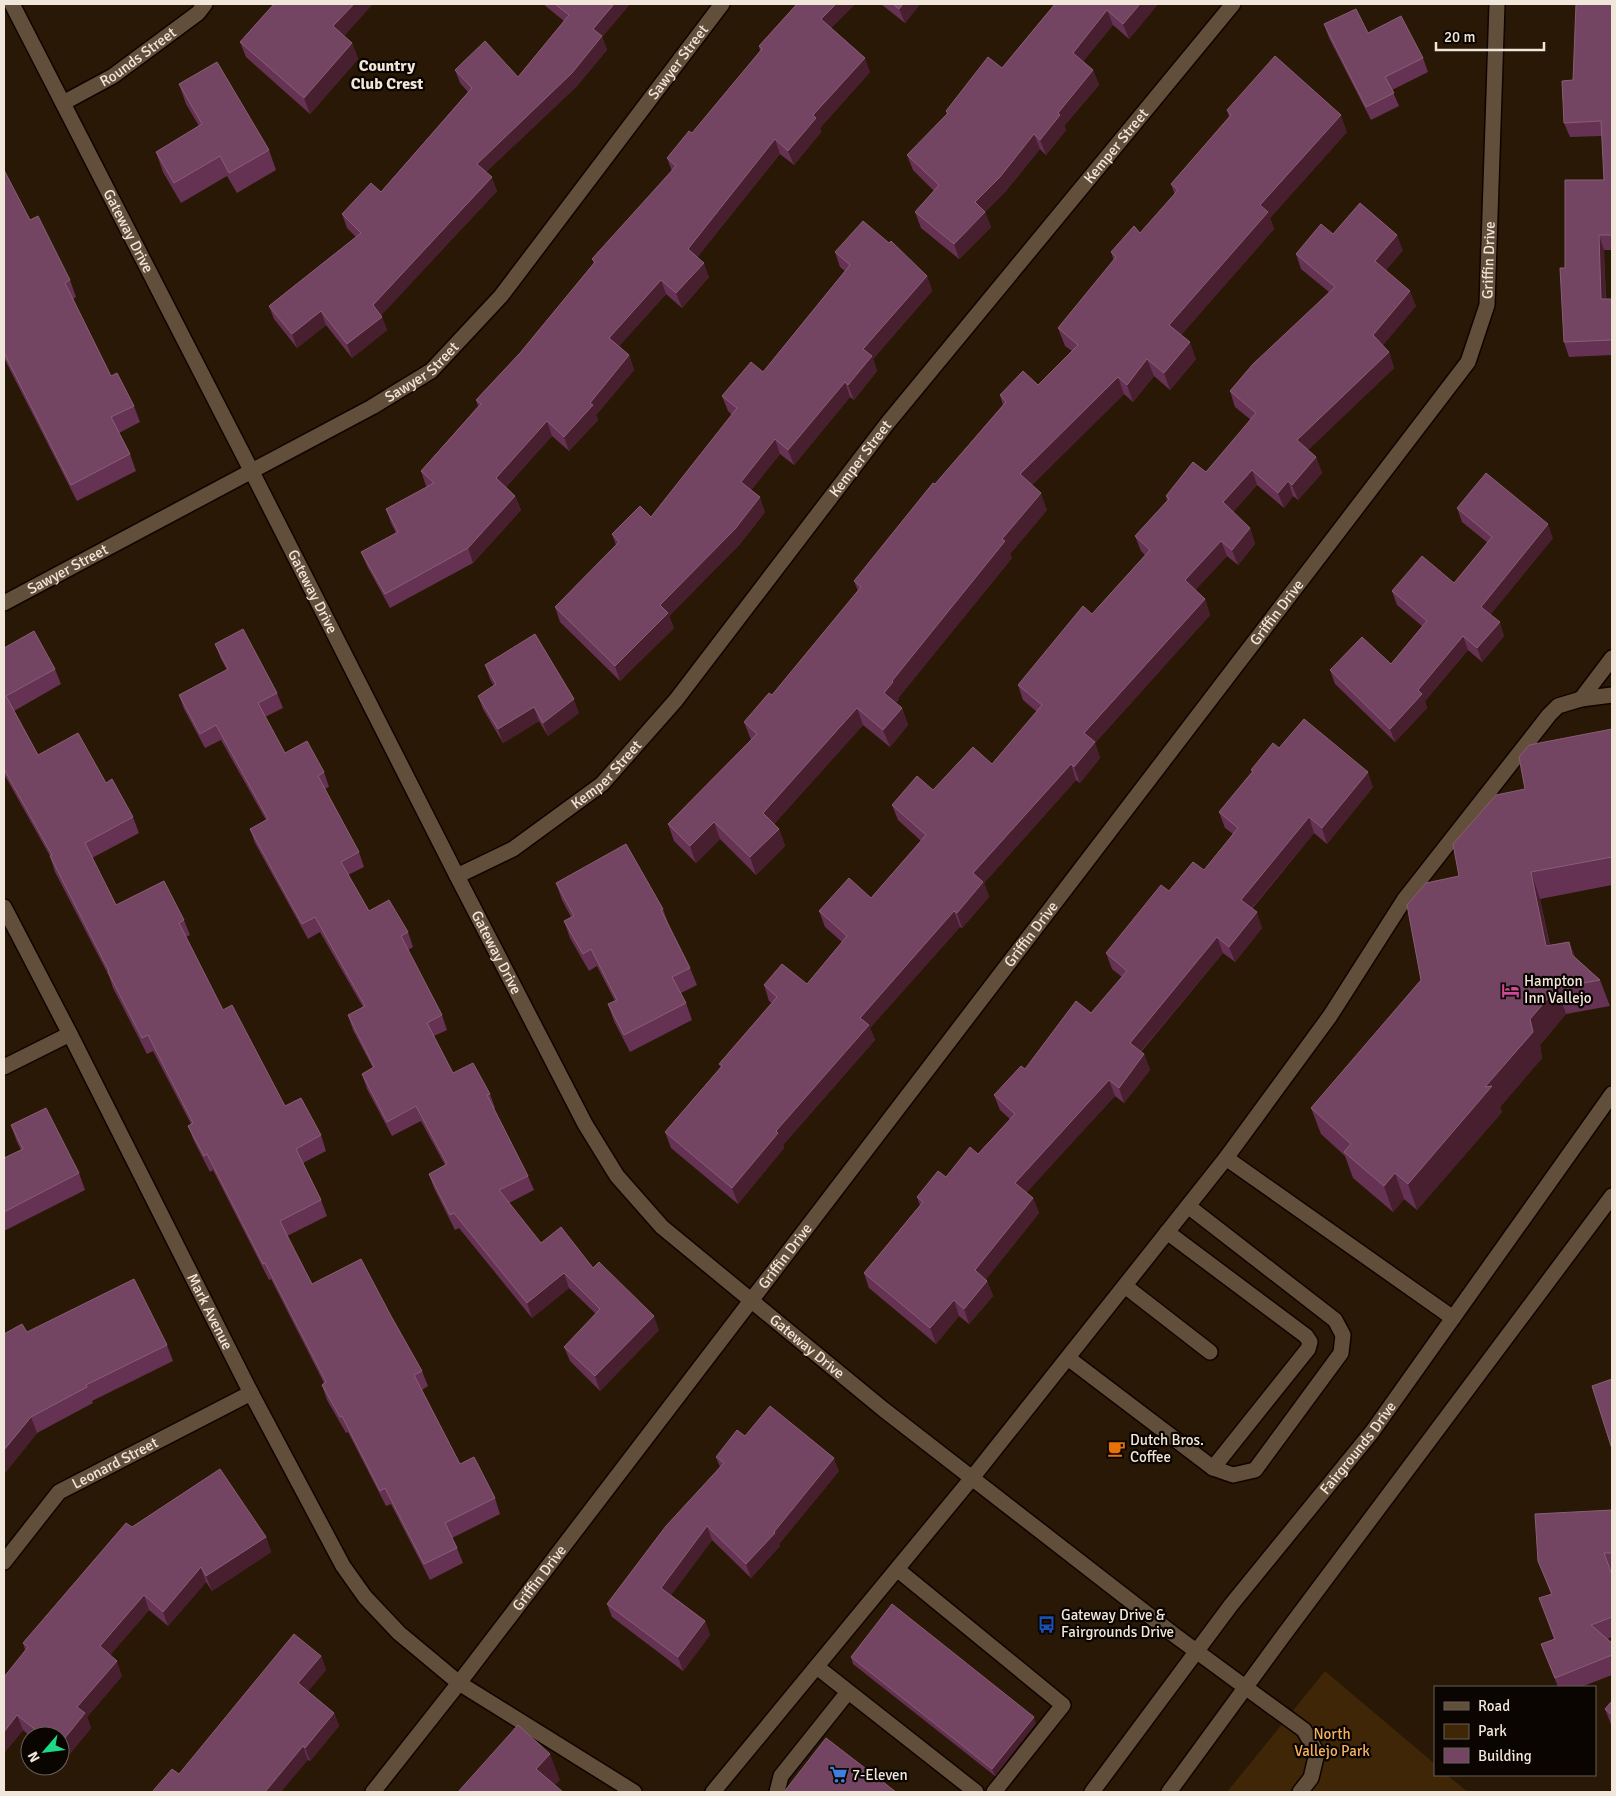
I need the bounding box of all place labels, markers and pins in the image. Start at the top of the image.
place label: Hampton Inn Vallejo [1524,972,1592,1007]
hotel icon: Hampton Inn Vallejo [1500,980,1520,1000]
place label: Dutch Bros. Coffee [1130,1431,1204,1466]
cafe icon: Dutch Bros. Coffee [1106,1439,1126,1459]
place label: Gateway Drive & Fairgrounds Drive [1061,1606,1174,1641]
bus stop icon: Gateway Drive & Fairgrounds Drive [1037,1614,1057,1634]
supermarket icon: 7-Eleven [828,1765,848,1785]
place label: 7-Eleven [852,1766,908,1784]

